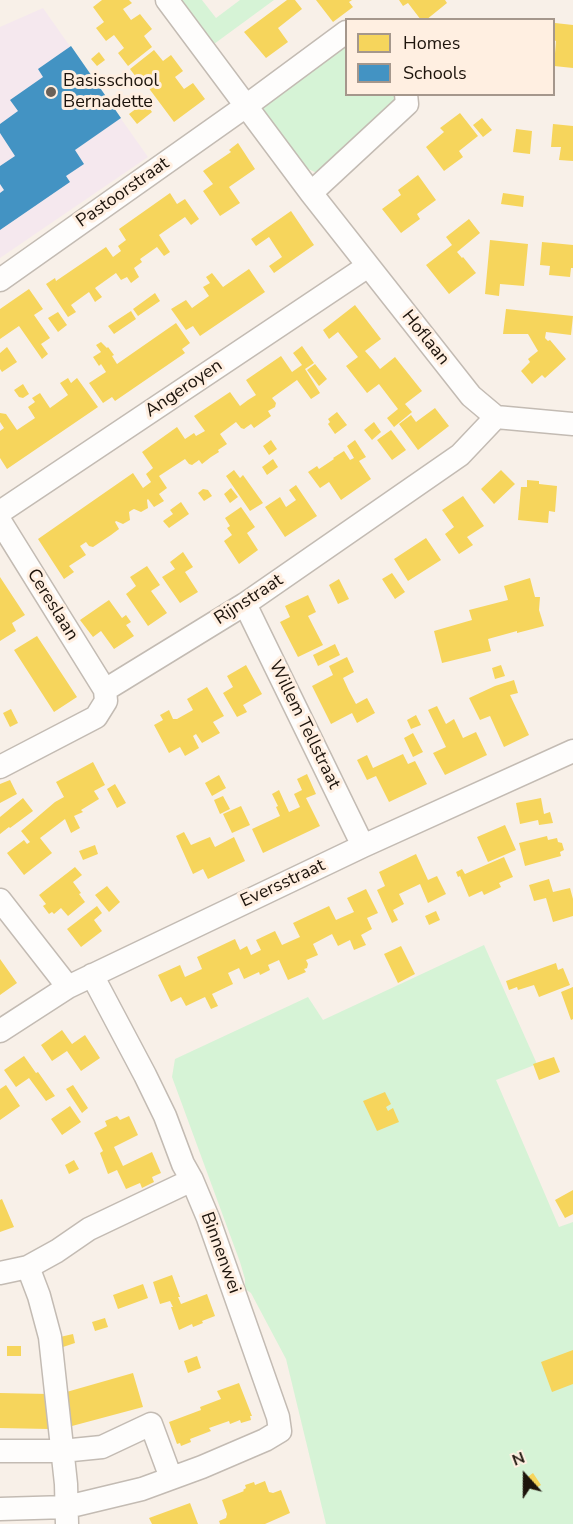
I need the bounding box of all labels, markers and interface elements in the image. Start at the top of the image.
legend [345,18,555,96]
text: Homes [403,31,460,55]
text: Schools [403,61,467,85]
place label: Basisschool Bernadette [63,71,159,113]
marker: Basisschool Bernadette [44,85,58,99]
street label: Pastoorstraat [72,153,174,233]
street label: Hoflaan [396,306,454,370]
street label: Angeroyen [141,355,227,423]
street label: Cereslaan [22,565,82,645]
street label: Rijnstraat [211,570,287,630]
street label: Willem Tellstraat [264,657,344,793]
street label: Eversstraat [237,855,329,913]
street label: Binnenwei [195,1209,245,1297]
north arrow [495,1446,555,1506]
text: N [509,1447,528,1472]

